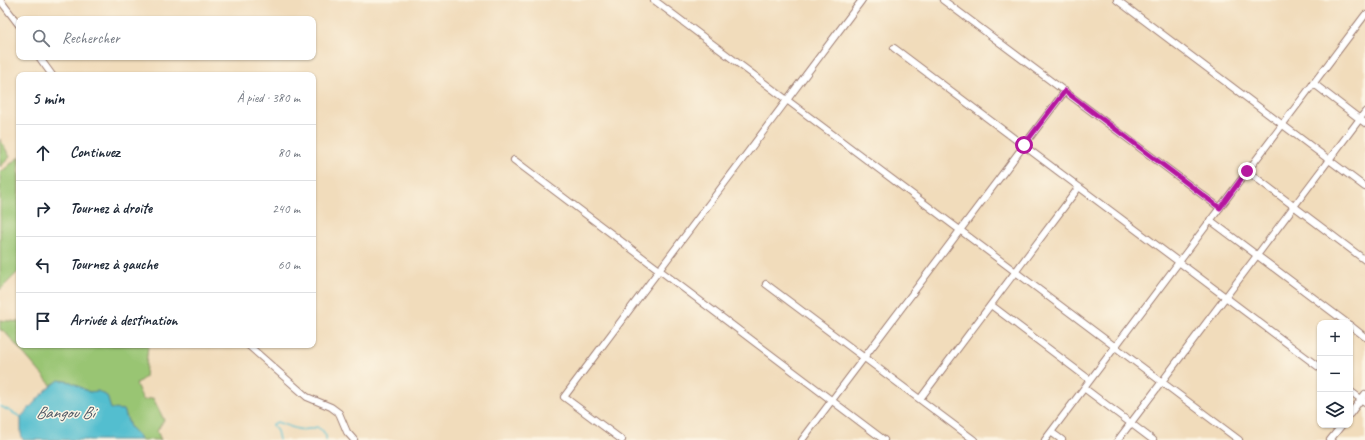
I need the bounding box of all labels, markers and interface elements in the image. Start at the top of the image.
search box [16,16,316,60]
icon: search [30,27,52,49]
text: Rechercher [62,29,120,48]
text: 5 min [32,88,64,109]
text: À pied · 380 m [237,90,300,106]
route start [1015,136,1033,154]
icon: ahead [32,142,54,164]
text: Continuez [70,143,120,162]
text: 80 m [278,145,300,161]
route end [1238,162,1256,180]
icon: right [32,198,54,220]
text: Tournez à droite [70,199,152,218]
text: 240 m [272,201,300,217]
icon: left [32,254,54,276]
text: Tournez à gauche [70,255,157,274]
text: 60 m [278,257,300,273]
icon: arrive [32,310,54,332]
text: Arrivée à destination [70,311,178,330]
map controls [1317,320,1353,428]
button: + [1317,320,1353,356]
button: − [1317,356,1353,392]
button: layers [1317,392,1353,428]
water label: Bangou Bi [36,402,99,423]

